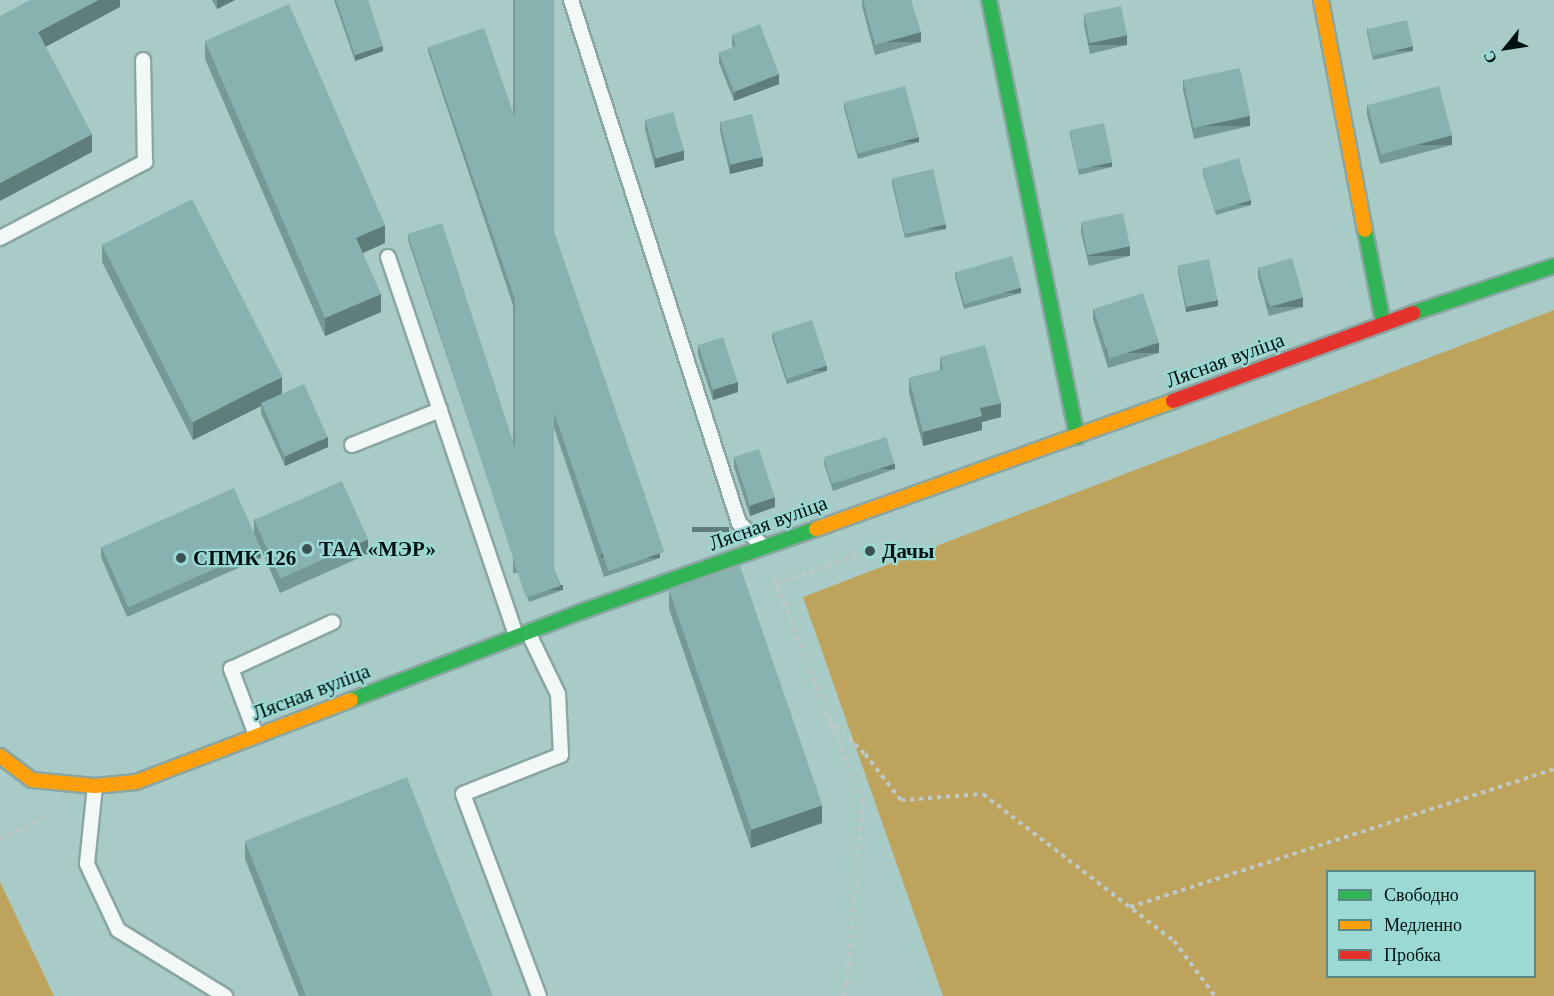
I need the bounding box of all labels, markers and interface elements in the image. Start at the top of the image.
north arrow [1476,18,1536,78]
text: С [1480,48,1500,67]
street label: Лясная вуліца [1162,327,1288,393]
street label: Лясная вуліца [705,490,831,556]
place label: ТАА «МЭР» [319,536,436,562]
place label: Дачы [882,538,934,564]
marker: ТАА «МЭР» [300,542,314,556]
marker: Дачы [863,544,877,558]
place label: СПМК 126 [193,545,296,571]
marker: СПМК 126 [174,551,188,565]
street label: Лясная вуліца [248,658,374,726]
legend [1326,870,1536,978]
text: Свободно [1384,885,1459,905]
text: Медленно [1384,915,1462,935]
text: Пробка [1384,945,1441,965]

